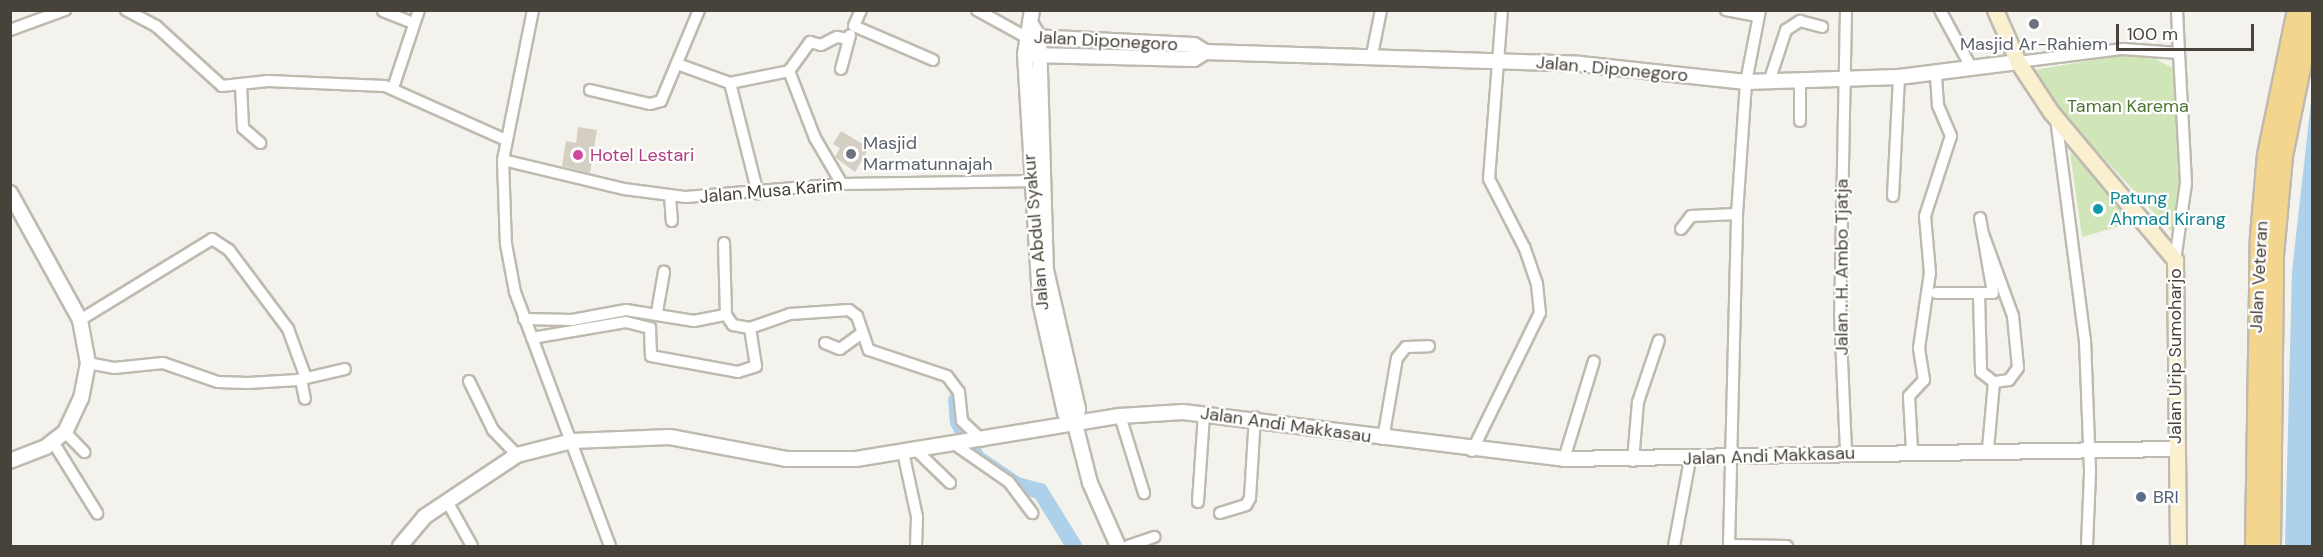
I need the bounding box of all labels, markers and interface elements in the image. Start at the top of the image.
scale bar [2119,12,2257,50]
marker: Masjid Ar-Rahiem [2027,17,2041,31]
text: 100 m [2127,22,2178,46]
street label: Jalan Diponegoro [1033,26,1179,56]
place label: Masjid Ar-Rahiem [1960,33,2108,55]
street label: Jalan . Diponegoro [1535,52,1689,86]
park label: Taman Karema [2067,95,2189,117]
place label: Masjid Marmatunnajah [863,133,993,176]
place label: Hotel Lestari [590,144,694,166]
marker: Masjid Marmatunnajah [844,147,858,161]
marker: Hotel Lestari [571,148,585,162]
street label: Jalan Abdul Syakur [1018,153,1054,311]
street label: Jalan Musa Karim [698,174,844,208]
street label: Jalan . H. Ambo Tjatja [1831,179,1853,355]
place label: Patung Ahmad Kirang [2110,188,2226,230]
marker: Patung Ahmad Kirang [2091,202,2105,216]
street label: Jalan Veteran [2245,220,2273,334]
street label: Jalan Urip Sumoharjo [2164,268,2186,444]
street label: Jalan Andi Makkasau [1199,402,1373,448]
street label: Jalan Andi Makkasau [1683,442,1855,470]
place label: BRI [2153,486,2179,508]
marker: BRI [2134,490,2148,504]

